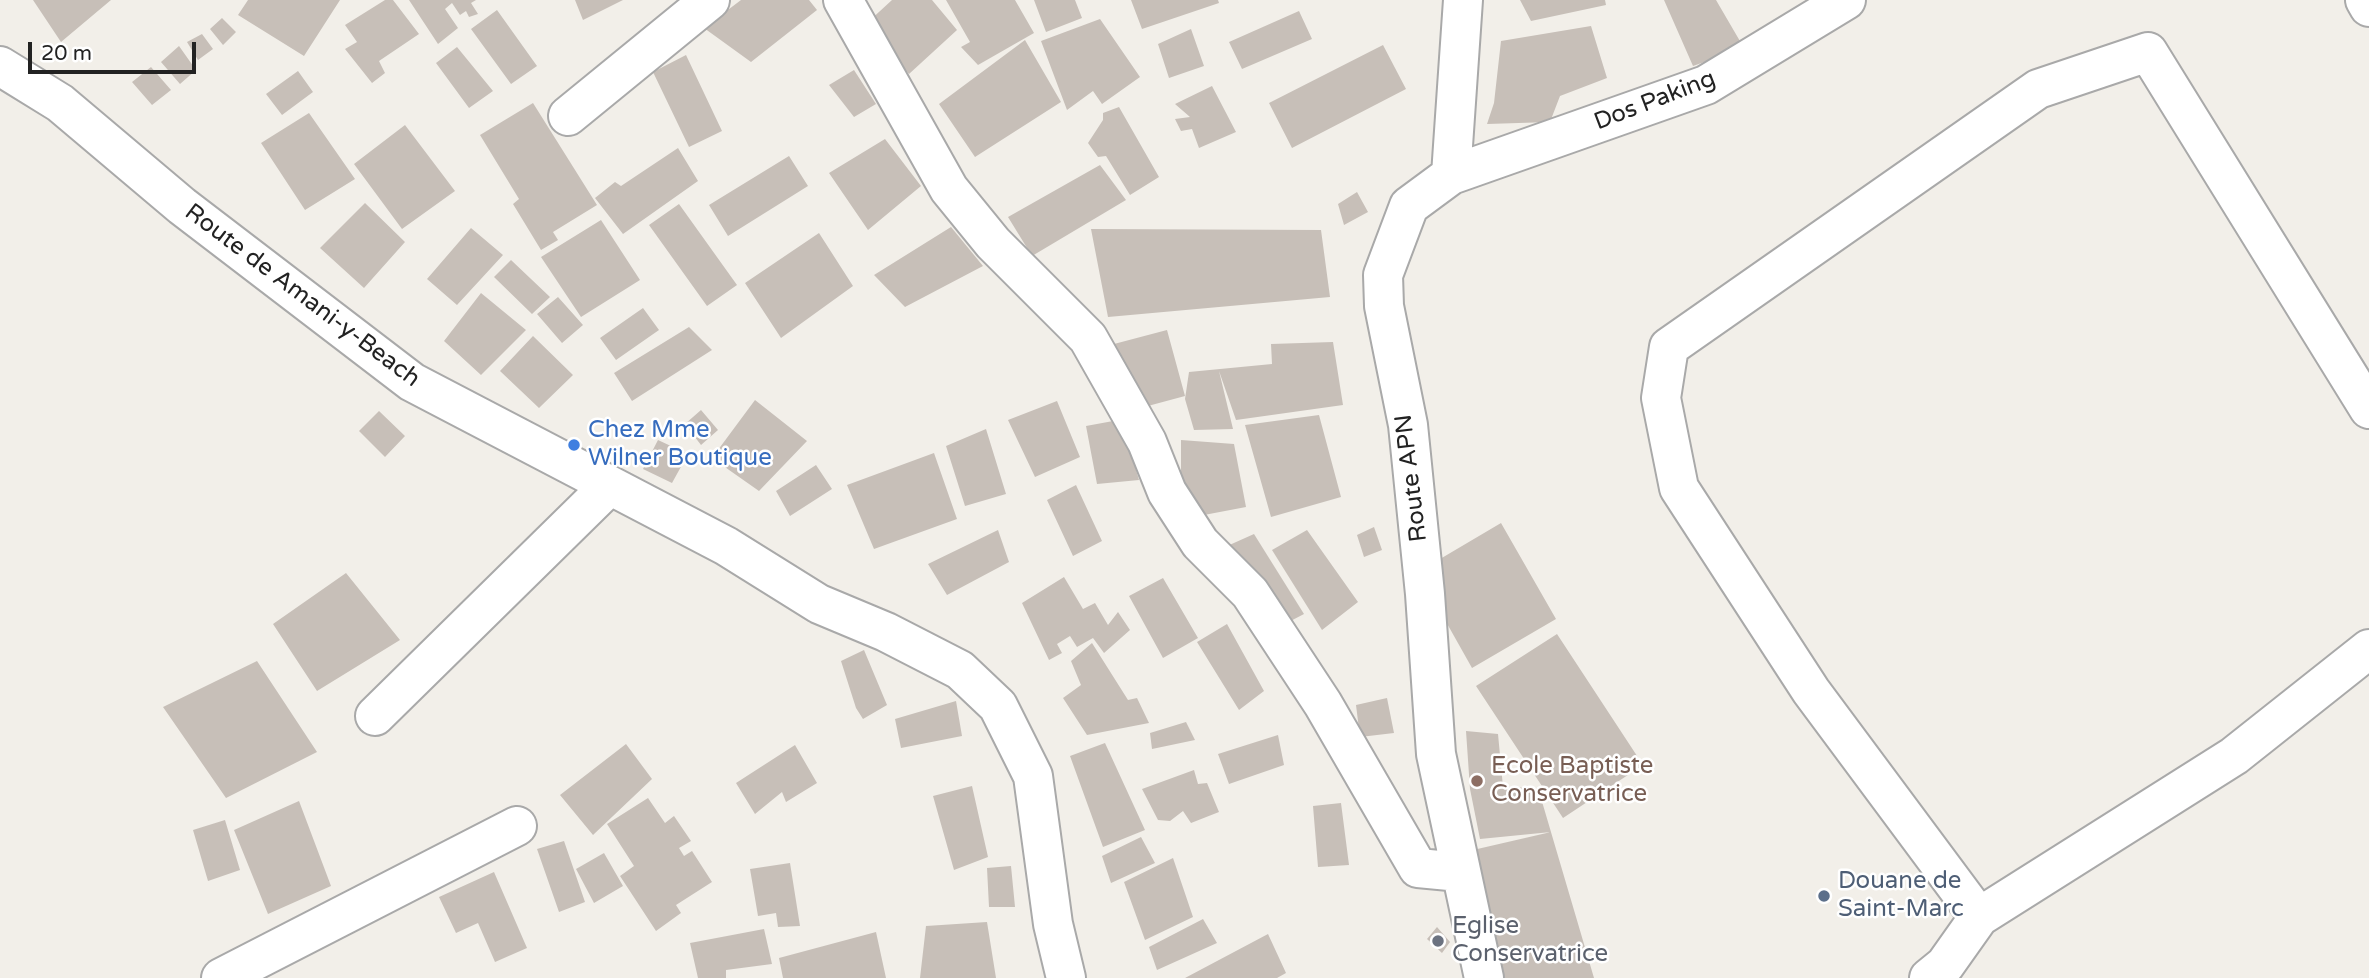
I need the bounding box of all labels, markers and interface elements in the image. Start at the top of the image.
scale bar [32,28,200,72]
text: 20 m [41,41,92,66]
street label: Dos Paking [1590,65,1720,137]
street label: Route de Amani-y-Beach [179,198,425,394]
street label: Route APN [1390,413,1434,543]
place label: Chez Mme Wilner Boutique [588,417,772,473]
marker: Chez Mme Wilner Boutique [566,437,582,453]
place label: Ecole Baptiste Conservatrice [1491,753,1653,809]
marker: Ecole Baptiste Conservatrice [1469,773,1485,789]
place label: Douane de Saint-Marc [1838,868,1964,924]
marker: Douane de Saint-Marc [1816,888,1832,904]
place label: Eglise Conservatrice [1452,913,1608,969]
marker: Eglise Conservatrice [1430,933,1446,949]

